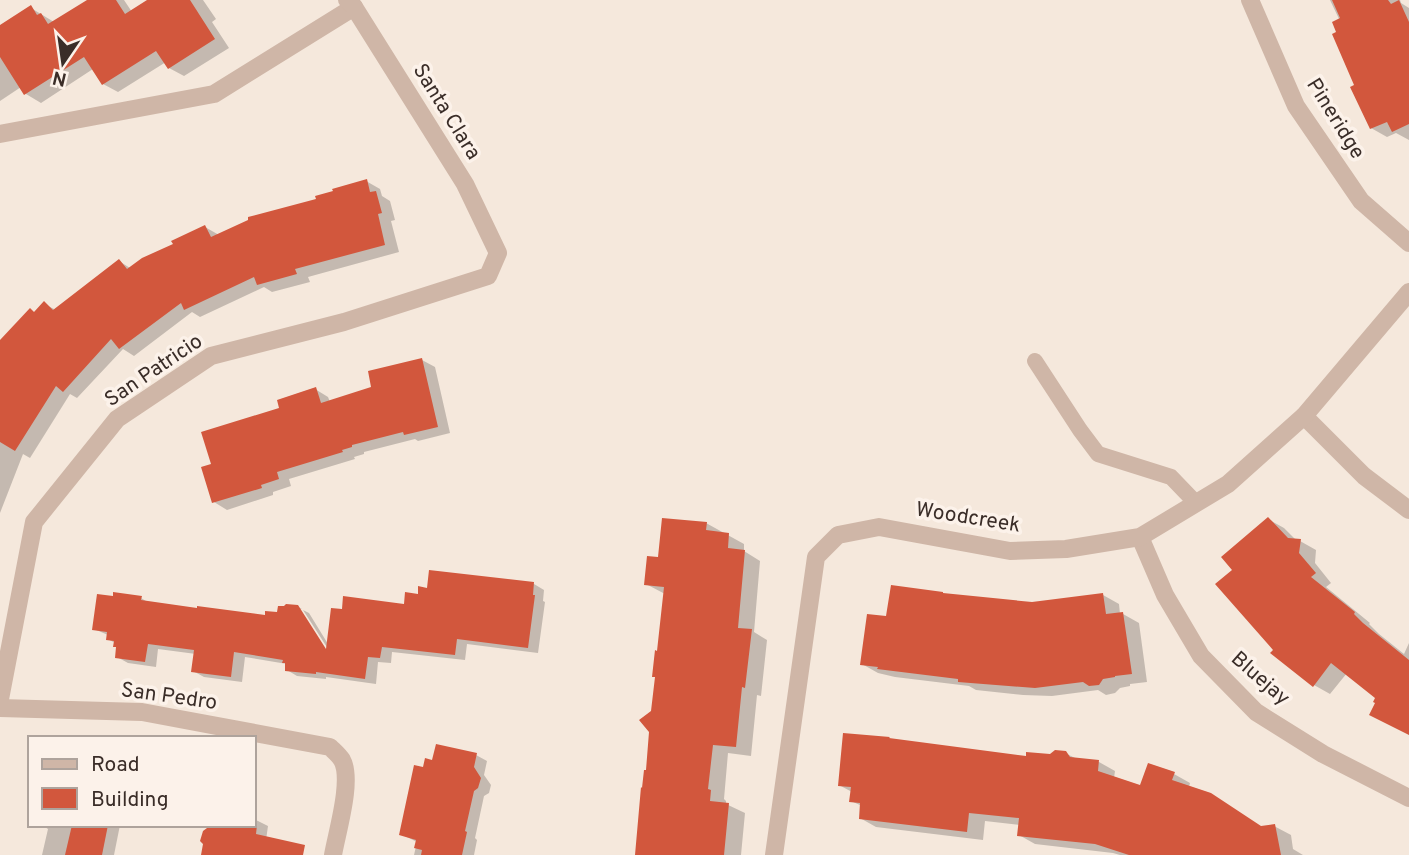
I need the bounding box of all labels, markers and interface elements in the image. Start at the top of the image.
north arrow [28,28,98,98]
street label: Santa Clara [406,59,486,165]
text: N [50,64,69,91]
street label: Pineridge [1300,73,1370,165]
street label: San Patricio [100,328,208,414]
street label: Woodcreek [914,496,1022,540]
street label: Bluejay [1225,646,1295,712]
street label: San Pedro [119,677,219,717]
legend [28,736,256,827]
text: Road [91,752,140,779]
text: Building [91,787,169,814]

